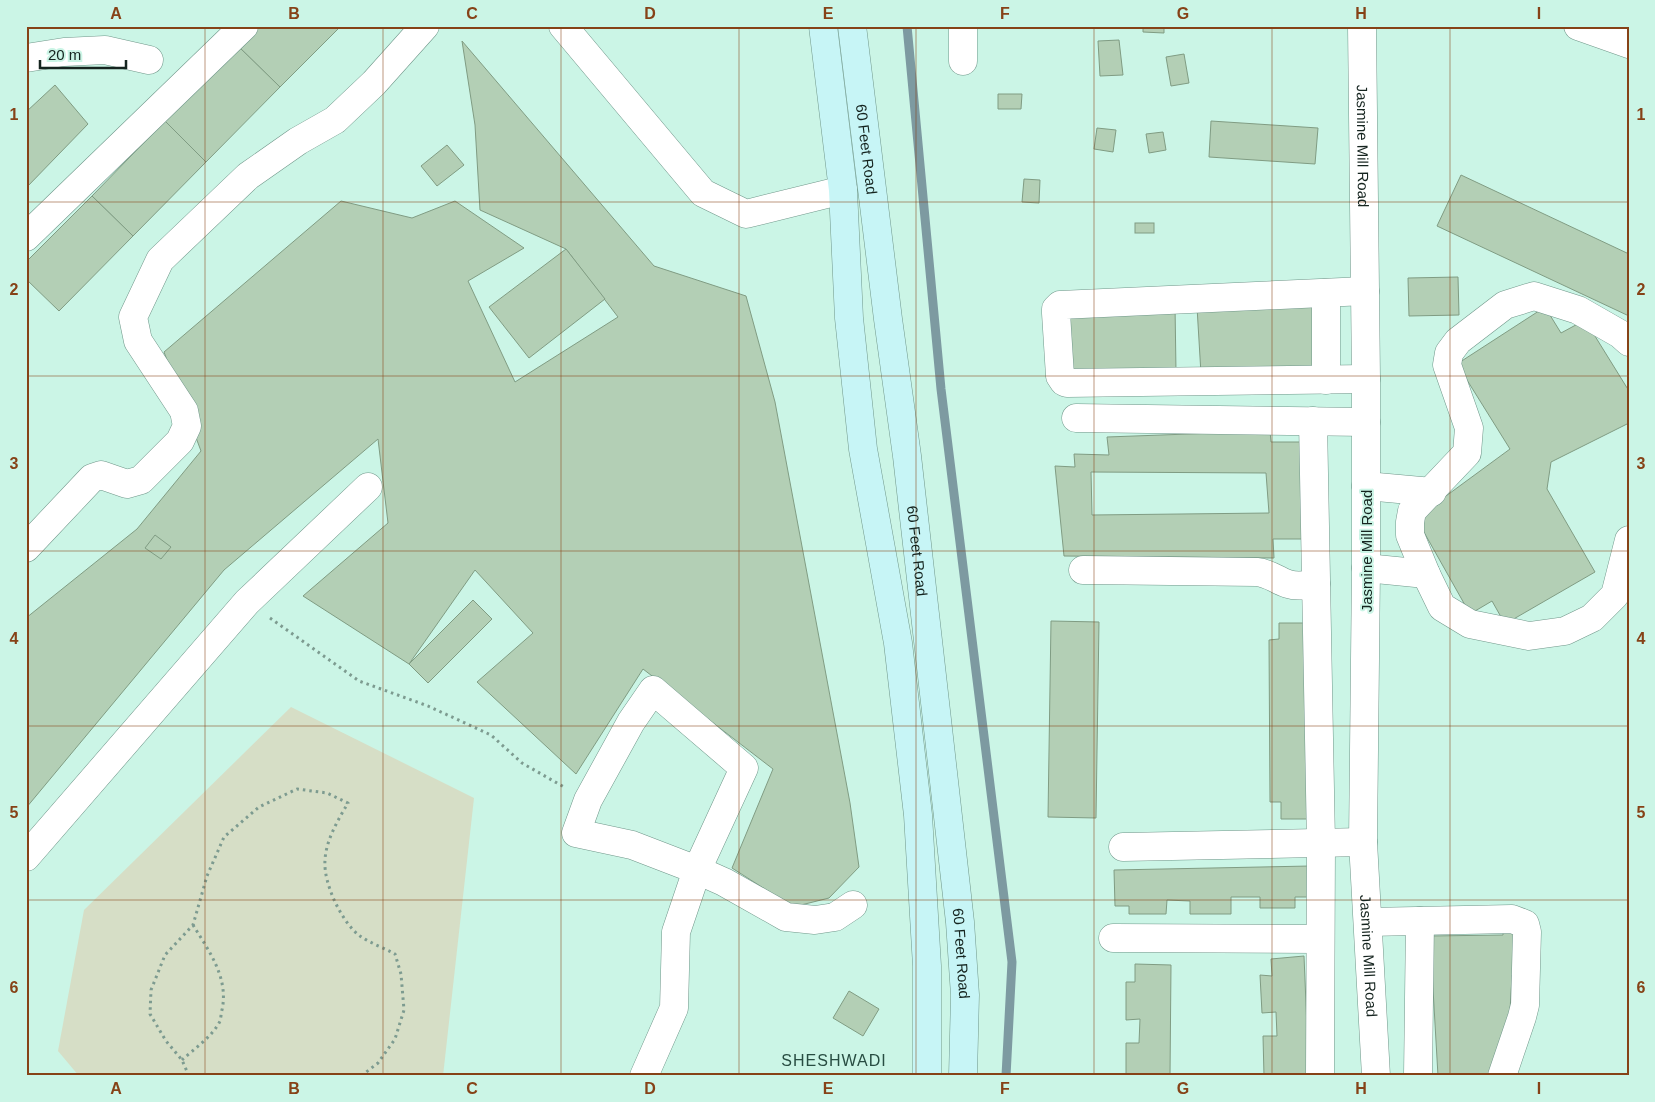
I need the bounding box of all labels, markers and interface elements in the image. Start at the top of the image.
text: A [110,5,122,22]
text: B [288,5,300,22]
text: C [466,5,478,22]
text: D [644,5,656,22]
text: E [823,5,834,22]
text: F [1000,5,1010,22]
text: G [1177,5,1189,22]
text: H [1355,5,1367,22]
text: I [1537,5,1541,22]
scale bar [40,38,126,70]
text: 20 m [48,46,81,63]
street label: Jasmine Mill Road [1354,85,1373,207]
street label: 60 Feet Road [853,103,881,195]
text: 1 [10,106,19,123]
text: 1 [1637,106,1646,123]
text: 2 [10,281,19,298]
text: 2 [1637,281,1646,298]
text: 3 [10,455,19,472]
text: 3 [1637,455,1646,472]
street label: Jasmine Mill Road [1358,490,1375,612]
street label: 60 Feet Road [904,505,931,597]
text: 4 [10,630,19,647]
text: 4 [1637,630,1646,647]
text: 5 [10,804,19,821]
text: 5 [1637,804,1646,821]
street label: Jasmine Mill Road [1357,894,1381,1017]
street label: 60 Feet Road [950,907,974,999]
text: 6 [10,979,19,996]
text: 6 [1637,979,1646,996]
district label: SHESHWADI [781,1052,887,1069]
text: A [110,1080,122,1097]
text: B [288,1080,300,1097]
text: C [466,1080,478,1097]
text: D [644,1080,656,1097]
text: E [823,1080,834,1097]
text: F [1000,1080,1010,1097]
text: G [1177,1080,1189,1097]
text: H [1355,1080,1367,1097]
text: I [1537,1080,1541,1097]

